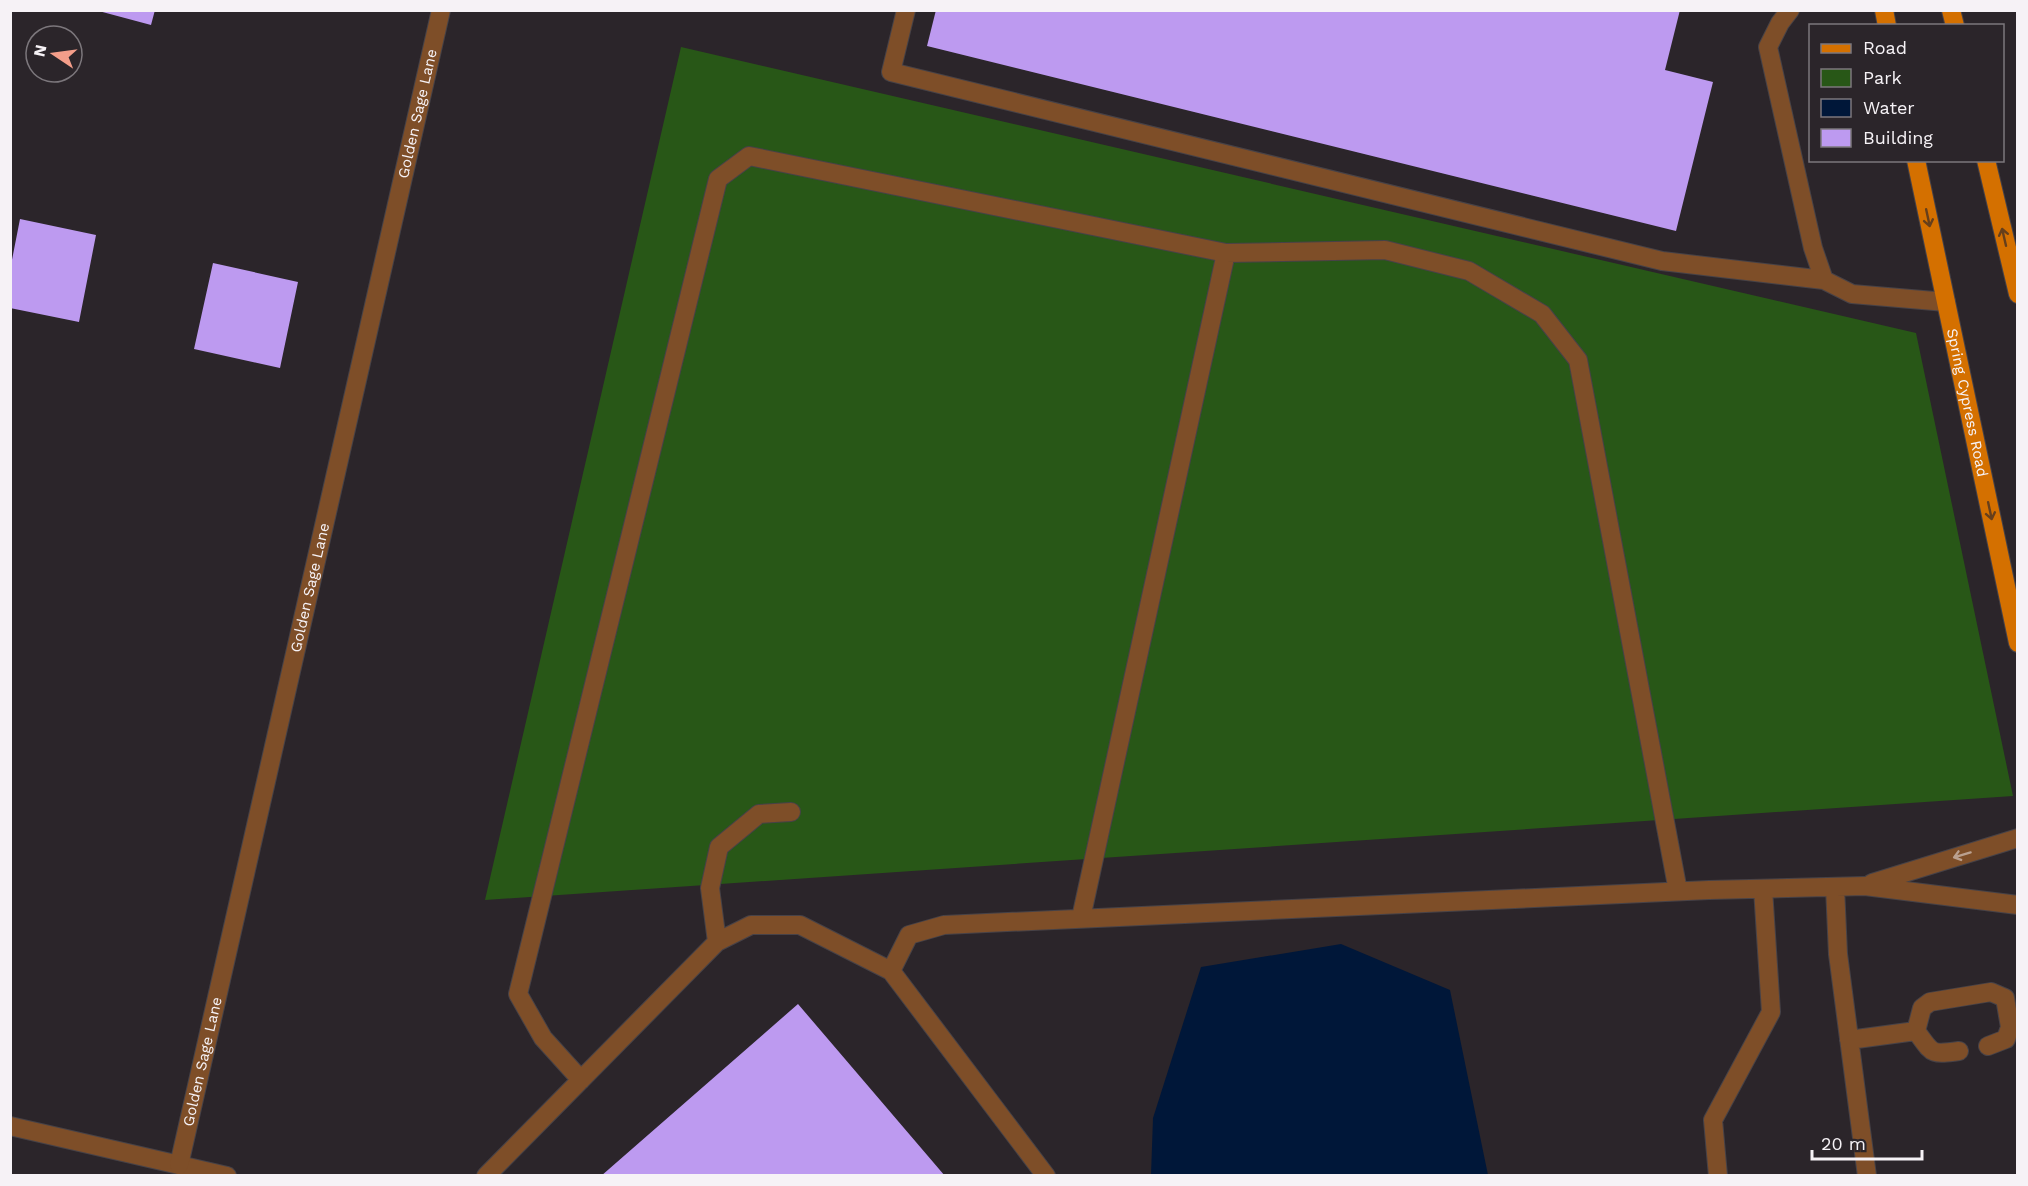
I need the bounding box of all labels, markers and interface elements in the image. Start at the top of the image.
north arrow [24,24,84,84]
legend [1809,24,2004,162]
text: Road [1863,37,1907,58]
text: N [29,43,50,59]
street label: Golden Sage Lane [394,47,441,180]
text: Park [1863,67,1902,88]
text: Water [1863,97,1915,118]
text: Building [1863,127,1933,148]
one-way arrow [1923,207,1934,227]
one-way arrow [1998,228,2010,247]
street label: Spring Cypress Road [1943,327,1992,478]
one-way arrow [1985,501,1996,521]
street label: Golden Sage Lane [287,521,333,654]
one-way arrow [1953,851,1972,862]
street label: Golden Sage Lane [179,995,226,1128]
scale bar [1812,1123,1922,1161]
text: 20 m [1821,1133,1866,1154]

